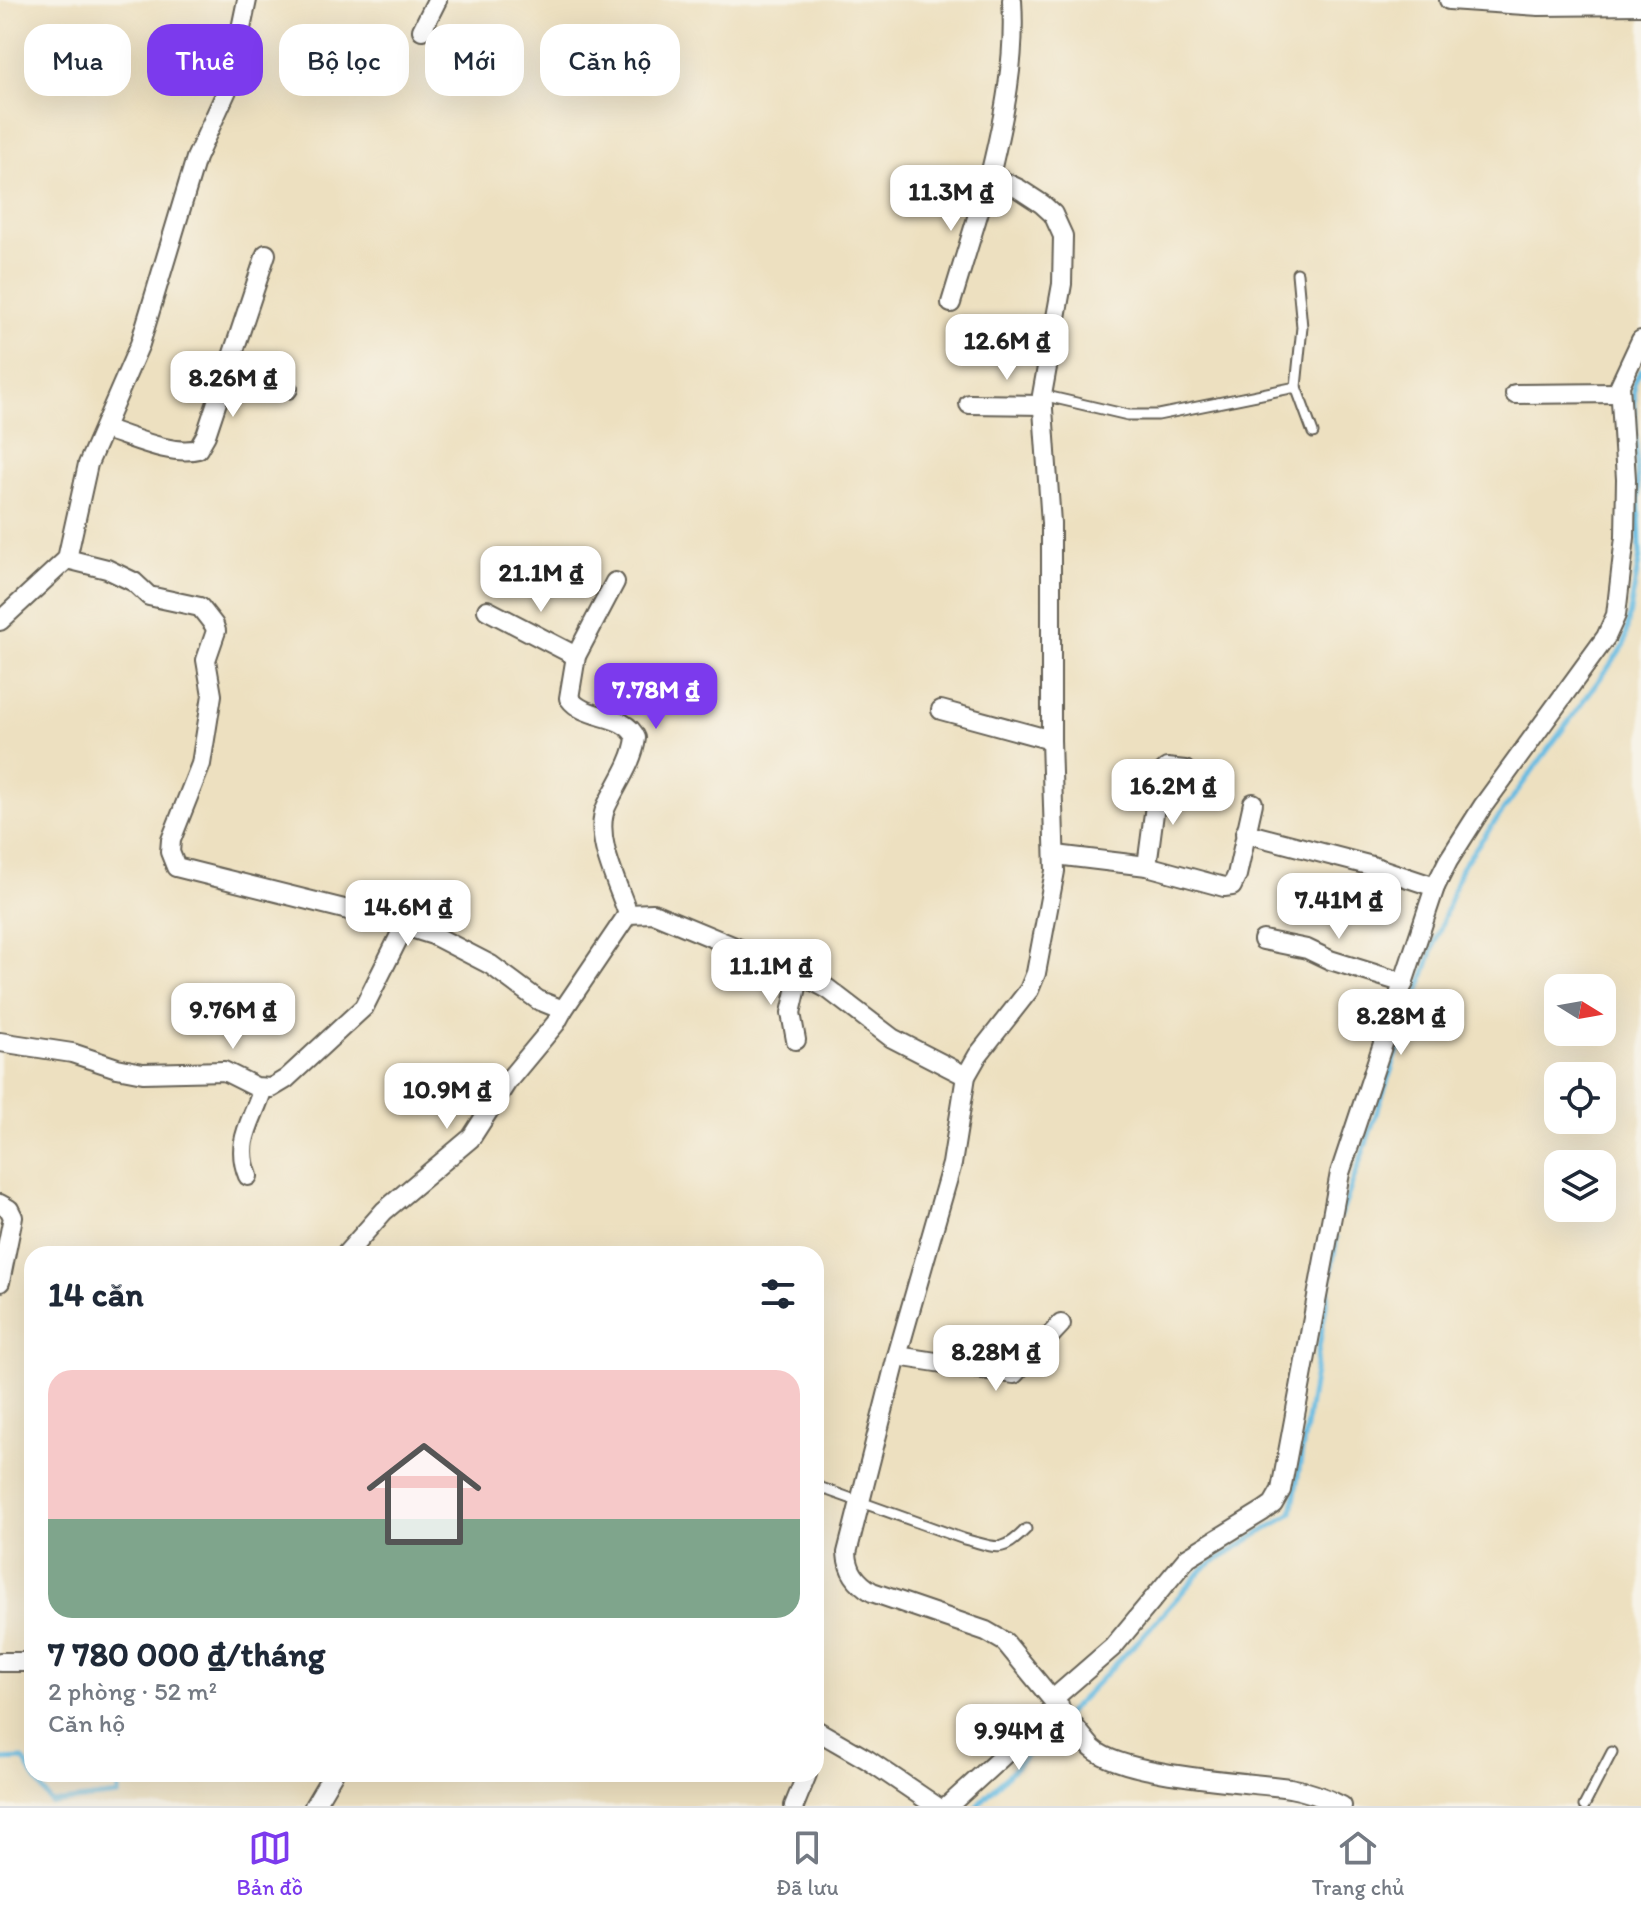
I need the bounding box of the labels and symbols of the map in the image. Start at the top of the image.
pin: 11.3M ₫ [877,165,1025,233]
pin: 12.6M ₫ [933,314,1081,382]
pin: 8.26M ₫ [159,351,307,419]
pin: 21.1M ₫ [467,546,615,614]
pin: 7.78M ₫ [582,663,730,731]
pin: 16.2M ₫ [1099,759,1247,827]
pin: 7.41M ₫ [1265,873,1413,941]
pin: 14.6M ₫ [334,880,482,948]
pin: 11.1M ₫ [697,939,845,1007]
north arrow [1544,974,1616,1046]
pin: 9.76M ₫ [159,983,307,1051]
pin: 8.28M ₫ [1327,989,1475,1057]
pin: 10.9M ₫ [373,1063,521,1131]
pin: 8.28M ₫ [922,1325,1070,1393]
pin: 9.94M ₫ [945,1704,1093,1772]

